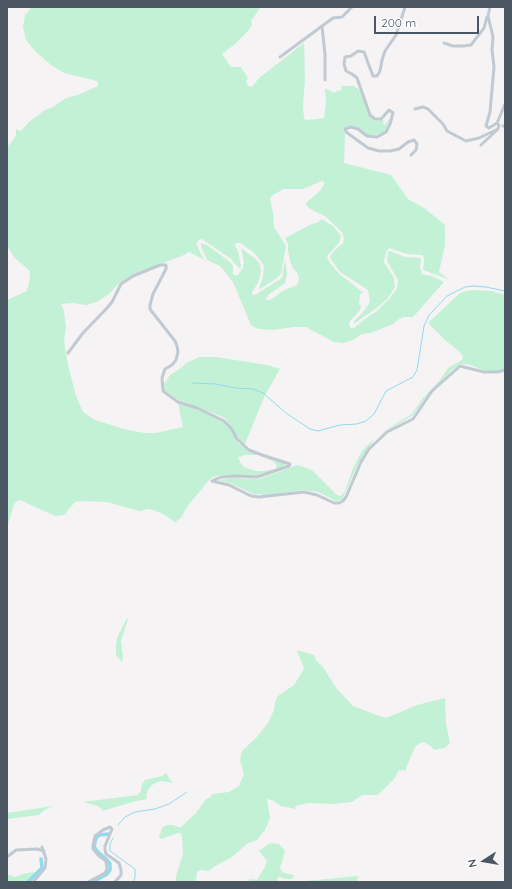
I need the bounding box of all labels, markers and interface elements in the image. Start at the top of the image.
scale bar [376,8,481,34]
text: 200 m [381,15,416,30]
north arrow [464,841,504,881]
text: N [465,858,480,869]

